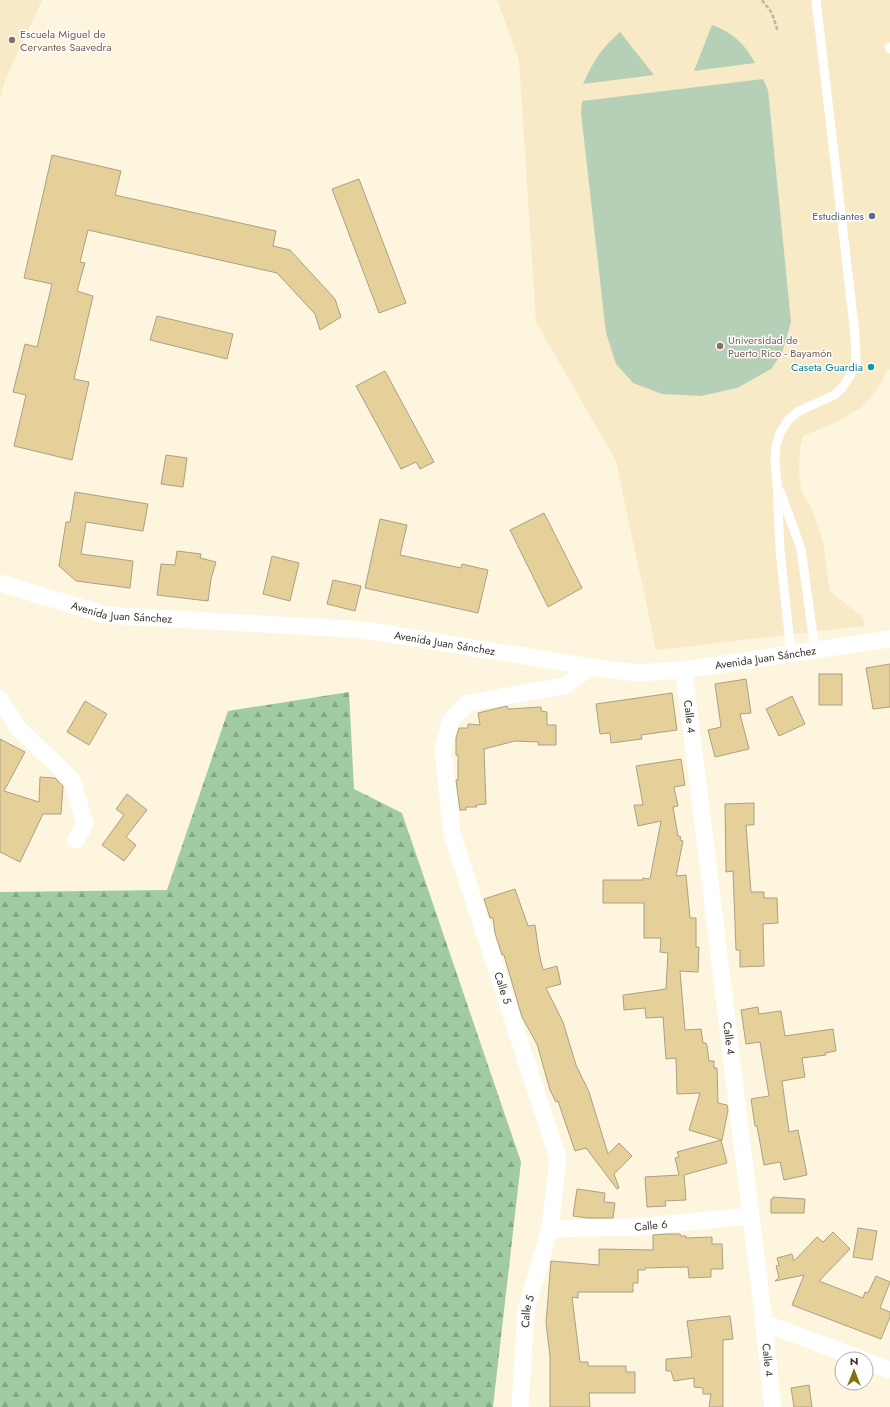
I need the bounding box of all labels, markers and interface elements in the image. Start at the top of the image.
place label: Escuela Miguel de Cervantes Saavedra [20,26,111,55]
marker: Escuela Miguel de Cervantes Saavedra [7,35,17,45]
place label: Estudiantes [812,208,865,224]
marker: Estudiantes [867,211,877,221]
place label: Universidad de Puerto Rico - Bayamón [728,332,832,361]
marker: Universidad de Puerto Rico - Bayamón [715,341,725,351]
place label: Caseta Guardia [791,359,863,375]
marker: Caseta Guardia [866,362,876,372]
street label: Avenida Juan Sánchez [69,597,173,627]
street label: Avenida Juan Sánchez [393,627,497,659]
street label: Avenida Juan Sánchez [714,642,817,673]
street label: Calle 4 [680,699,700,735]
street label: Calle 5 [490,970,516,1006]
street label: Calle 4 [719,1021,739,1056]
street label: Calle 6 [634,1216,668,1235]
street label: Calle 5 [517,1293,538,1328]
street label: Calle 4 [758,1342,778,1378]
north arrow [834,1351,874,1391]
text: N [850,1353,858,1369]

